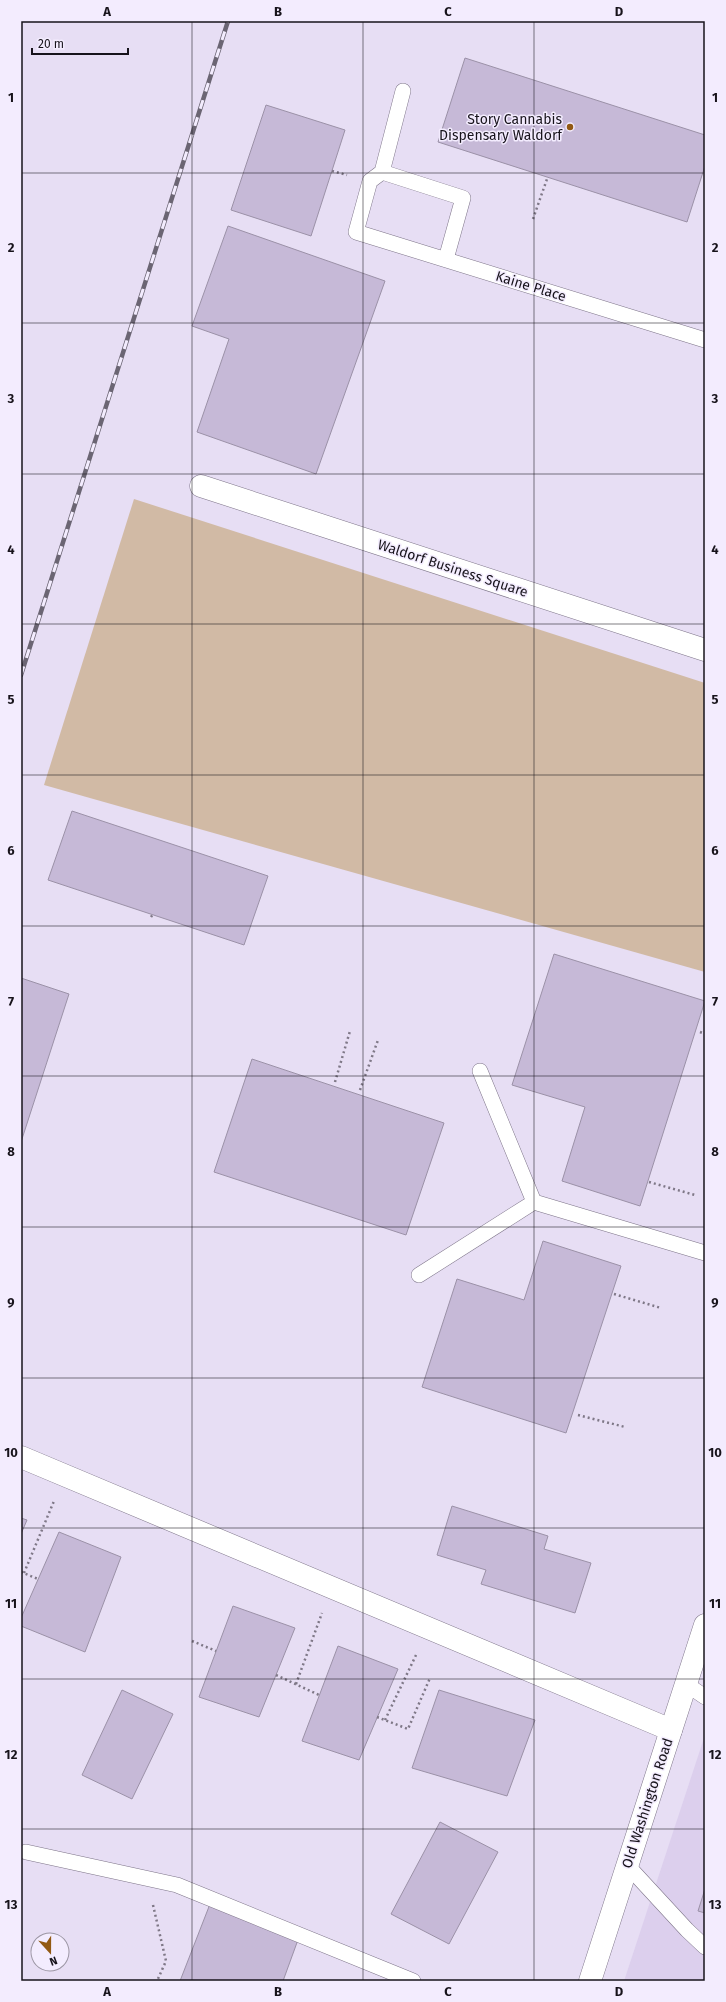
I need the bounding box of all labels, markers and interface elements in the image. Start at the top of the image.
text: A [102,4,111,19]
text: B [274,4,282,19]
text: C [444,4,452,19]
text: D [615,4,624,19]
scale bar [32,30,128,56]
text: 20 m [38,37,64,51]
text: 1 [8,90,14,105]
text: 1 [712,90,718,105]
place label: Story Cannabis Dispensary Waldorf [439,111,563,144]
marker: Story Cannabis Dispensary Waldorf [565,122,575,132]
text: 2 [8,240,15,255]
text: 2 [712,240,719,255]
street label: Kaine Place [493,268,568,305]
text: 3 [7,391,15,406]
text: 3 [711,391,719,406]
street label: Waldorf Business Square [376,536,530,601]
text: 4 [7,542,15,557]
text: 4 [711,542,719,557]
text: 5 [8,692,15,707]
text: 5 [712,692,719,707]
text: 6 [7,843,15,858]
text: 6 [711,843,719,858]
text: 7 [8,994,14,1009]
text: 7 [712,994,718,1009]
text: 8 [7,1144,15,1159]
text: 8 [711,1144,719,1159]
text: 9 [7,1295,15,1310]
text: 9 [711,1295,719,1310]
text: 10 [4,1445,18,1460]
text: 10 [708,1445,722,1460]
text: 11 [5,1596,17,1611]
text: 11 [709,1596,721,1611]
street label: Old Washington Road [618,1736,677,1870]
text: 12 [5,1747,18,1762]
text: 12 [709,1747,722,1762]
text: 13 [5,1897,18,1912]
text: 13 [709,1897,722,1912]
north arrow [30,1932,70,1972]
text: N [48,1953,59,1968]
text: A [102,1984,111,1999]
text: B [274,1984,282,1999]
text: C [444,1984,452,1999]
text: D [615,1984,624,1999]

